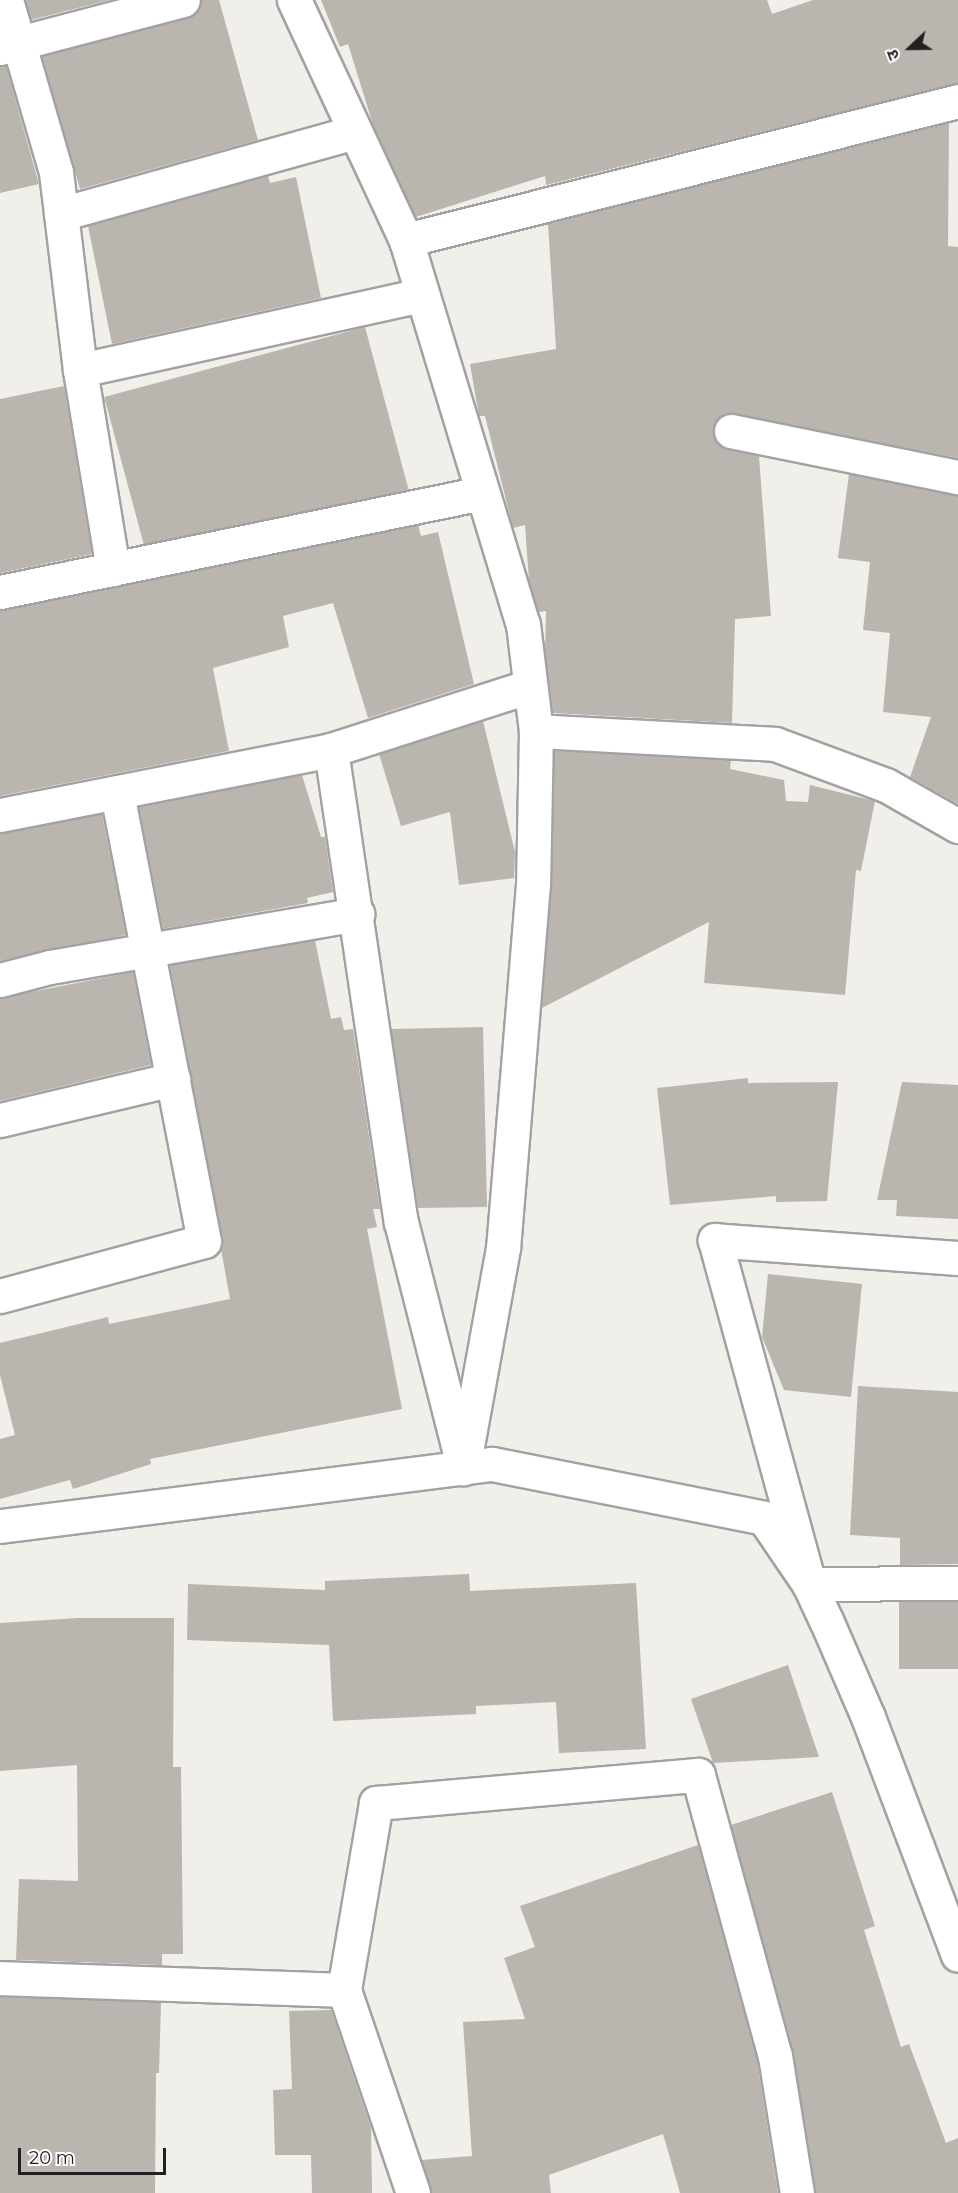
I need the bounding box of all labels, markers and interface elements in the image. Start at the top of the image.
north arrow [880,18,940,78]
text: उ [882,47,903,63]
scale bar [21,2136,170,2174]
text: 20 m [29,2147,75,2169]

